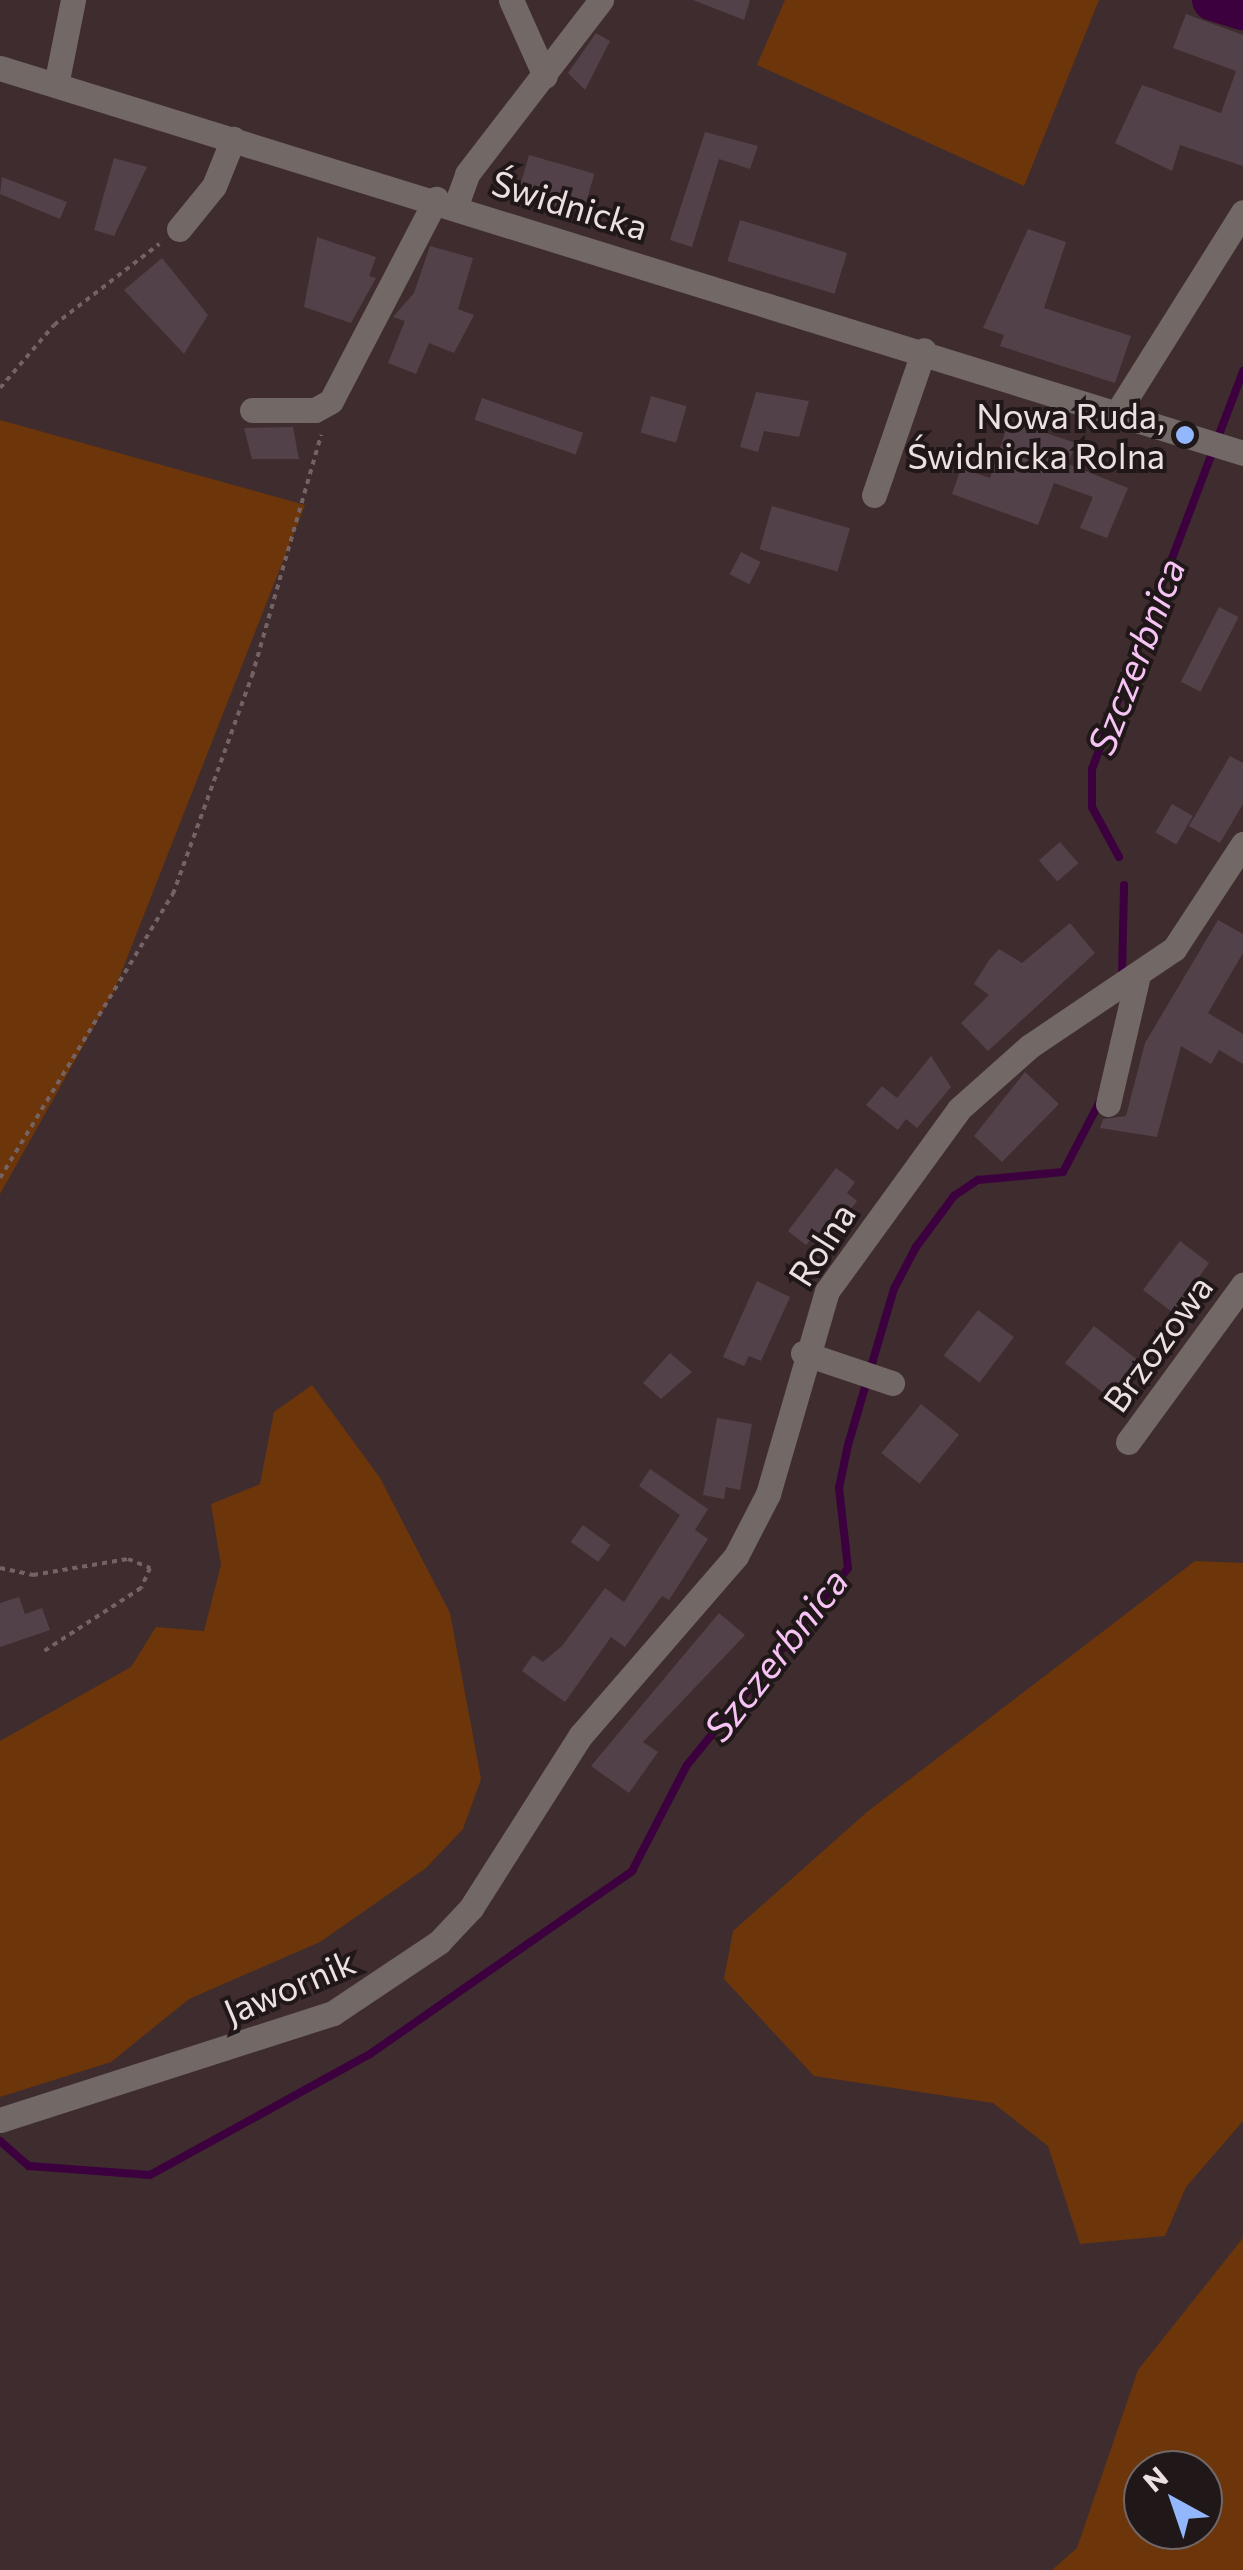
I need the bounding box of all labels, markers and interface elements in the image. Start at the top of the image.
street label: Świdnicka [487,160,653,248]
place label: Nowa Ruda, Świdnicka Rolna [907,394,1165,476]
marker: Nowa Ruda, Świdnicka Rolna [1174,424,1196,446]
water label: Szczerbnica [1077,551,1193,761]
street label: Rolna [779,1195,863,1293]
street label: Brzozowa [1093,1267,1221,1419]
water label: Szczerbnica [693,1559,857,1749]
street label: Jawornik [217,1940,361,2032]
north arrow [1123,2450,1223,2550]
text: N [1136,2459,1174,2498]

